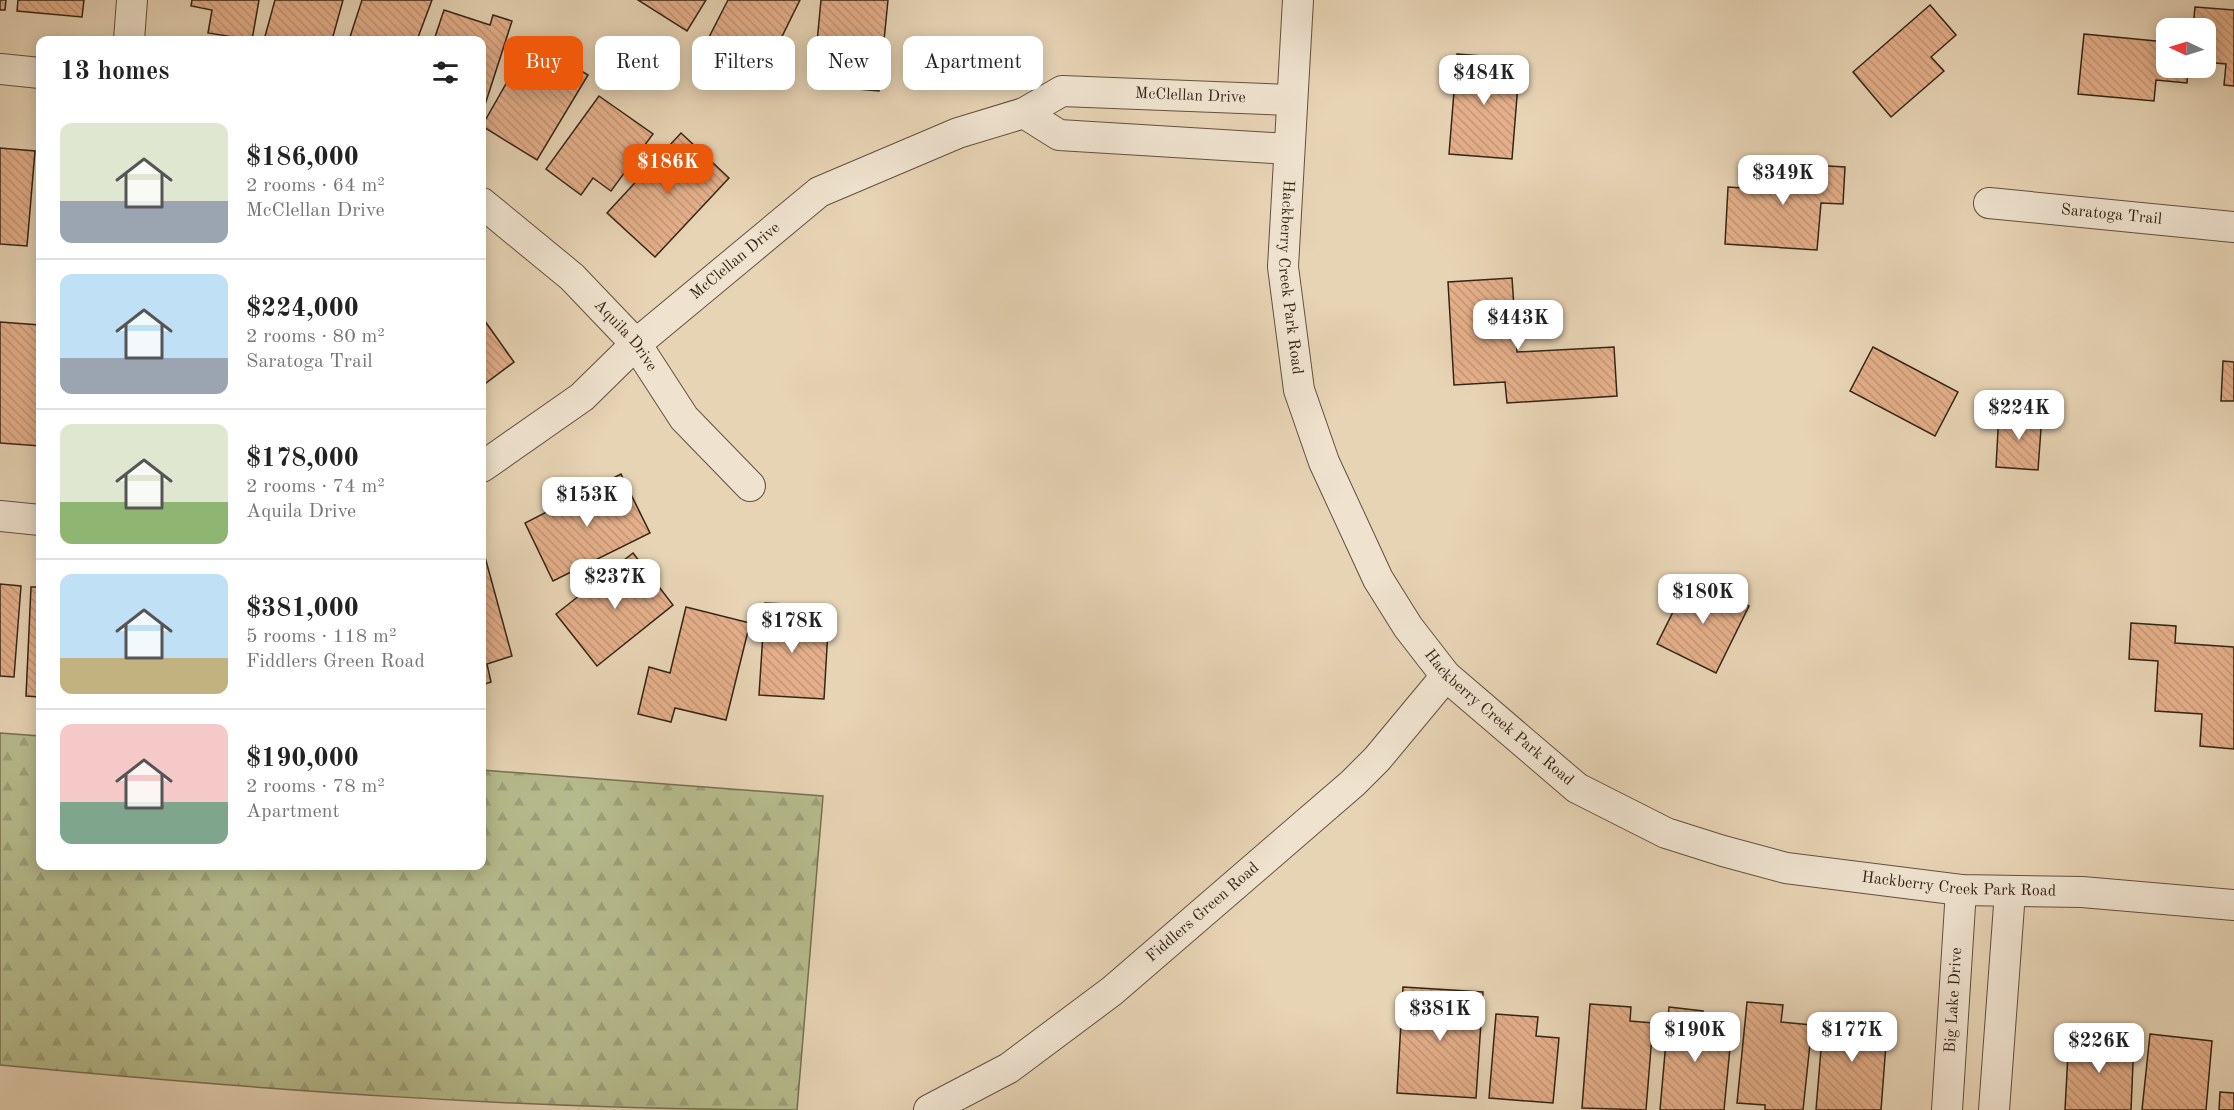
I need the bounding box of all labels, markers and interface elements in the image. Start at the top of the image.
north arrow [2156,18,2216,78]
map controls [2156,18,2216,78]
chip: Buy [504,36,583,90]
chip: Rent [595,36,680,90]
chip: Filters [692,36,795,90]
chip: New [807,36,891,90]
chip: Apartment [903,36,1043,90]
pin: $484K [1442,55,1526,106]
icon: filters [429,56,462,89]
text: 13 homes [60,59,169,85]
text: $484K [1453,64,1515,84]
street label: McClellan Drive [1135,86,1246,106]
pin: $186K [626,144,710,195]
text: $186,000 [246,145,359,171]
icon: home [108,147,180,219]
text: $186K [637,153,699,173]
pin: $349K [1741,155,1825,206]
text: $349K [1752,164,1814,184]
text: 2 rooms · 64 m² [246,176,385,196]
street label: Hackberry Creek Park Road [1275,180,1305,375]
text: McClellan Drive [246,201,385,221]
street label: Saratoga Trail [2060,202,2163,228]
street label: McClellan Drive [688,220,783,303]
text: $224,000 [246,296,359,322]
street label: Aquila Drive [591,297,660,374]
icon: home [108,298,180,370]
pin: $443K [1476,300,1560,351]
text: $443K [1487,309,1549,329]
text: 2 rooms · 80 m² [246,327,385,347]
text: Saratoga Trail [246,352,373,372]
pin: $224K [1977,390,2061,441]
text: $224K [1988,399,2050,419]
text: $178,000 [246,446,359,472]
icon: home [108,448,180,520]
text: 2 rooms · 74 m² [246,477,385,497]
pin: $153K [545,477,629,528]
text: $153K [556,486,618,506]
text: Aquila Drive [246,502,356,522]
pin: $237K [573,559,657,610]
text: $237K [584,568,646,588]
pin: $180K [1661,574,1745,625]
text: $180K [1672,583,1734,603]
text: $381,000 [246,596,359,622]
icon: home [108,598,180,670]
pin: $178K [750,603,834,654]
text: $178K [761,612,823,632]
text: 5 rooms · 118 m² [246,627,396,647]
street label: Hackberry Creek Park Road [1421,647,1576,789]
text: Fiddlers Green Road [246,652,425,672]
text: $190,000 [246,746,359,772]
icon: home [108,748,180,820]
text: 2 rooms · 78 m² [246,777,385,797]
text: Apartment [246,802,340,822]
street label: Fiddlers Green Road [1143,860,1262,965]
street label: Hackberry Creek Park Road [1860,870,2056,900]
street label: Big Lake Drive [1943,947,1965,1054]
pin: $381K [1398,991,1482,1042]
text: $381K [1409,1000,1471,1020]
pin: $190K [1653,1012,1737,1063]
pin: $177K [1810,1012,1894,1063]
text: $190K [1664,1021,1726,1041]
text: $177K [1821,1021,1883,1041]
pin: $226K [2057,1023,2141,1074]
text: $226K [2068,1032,2130,1052]

